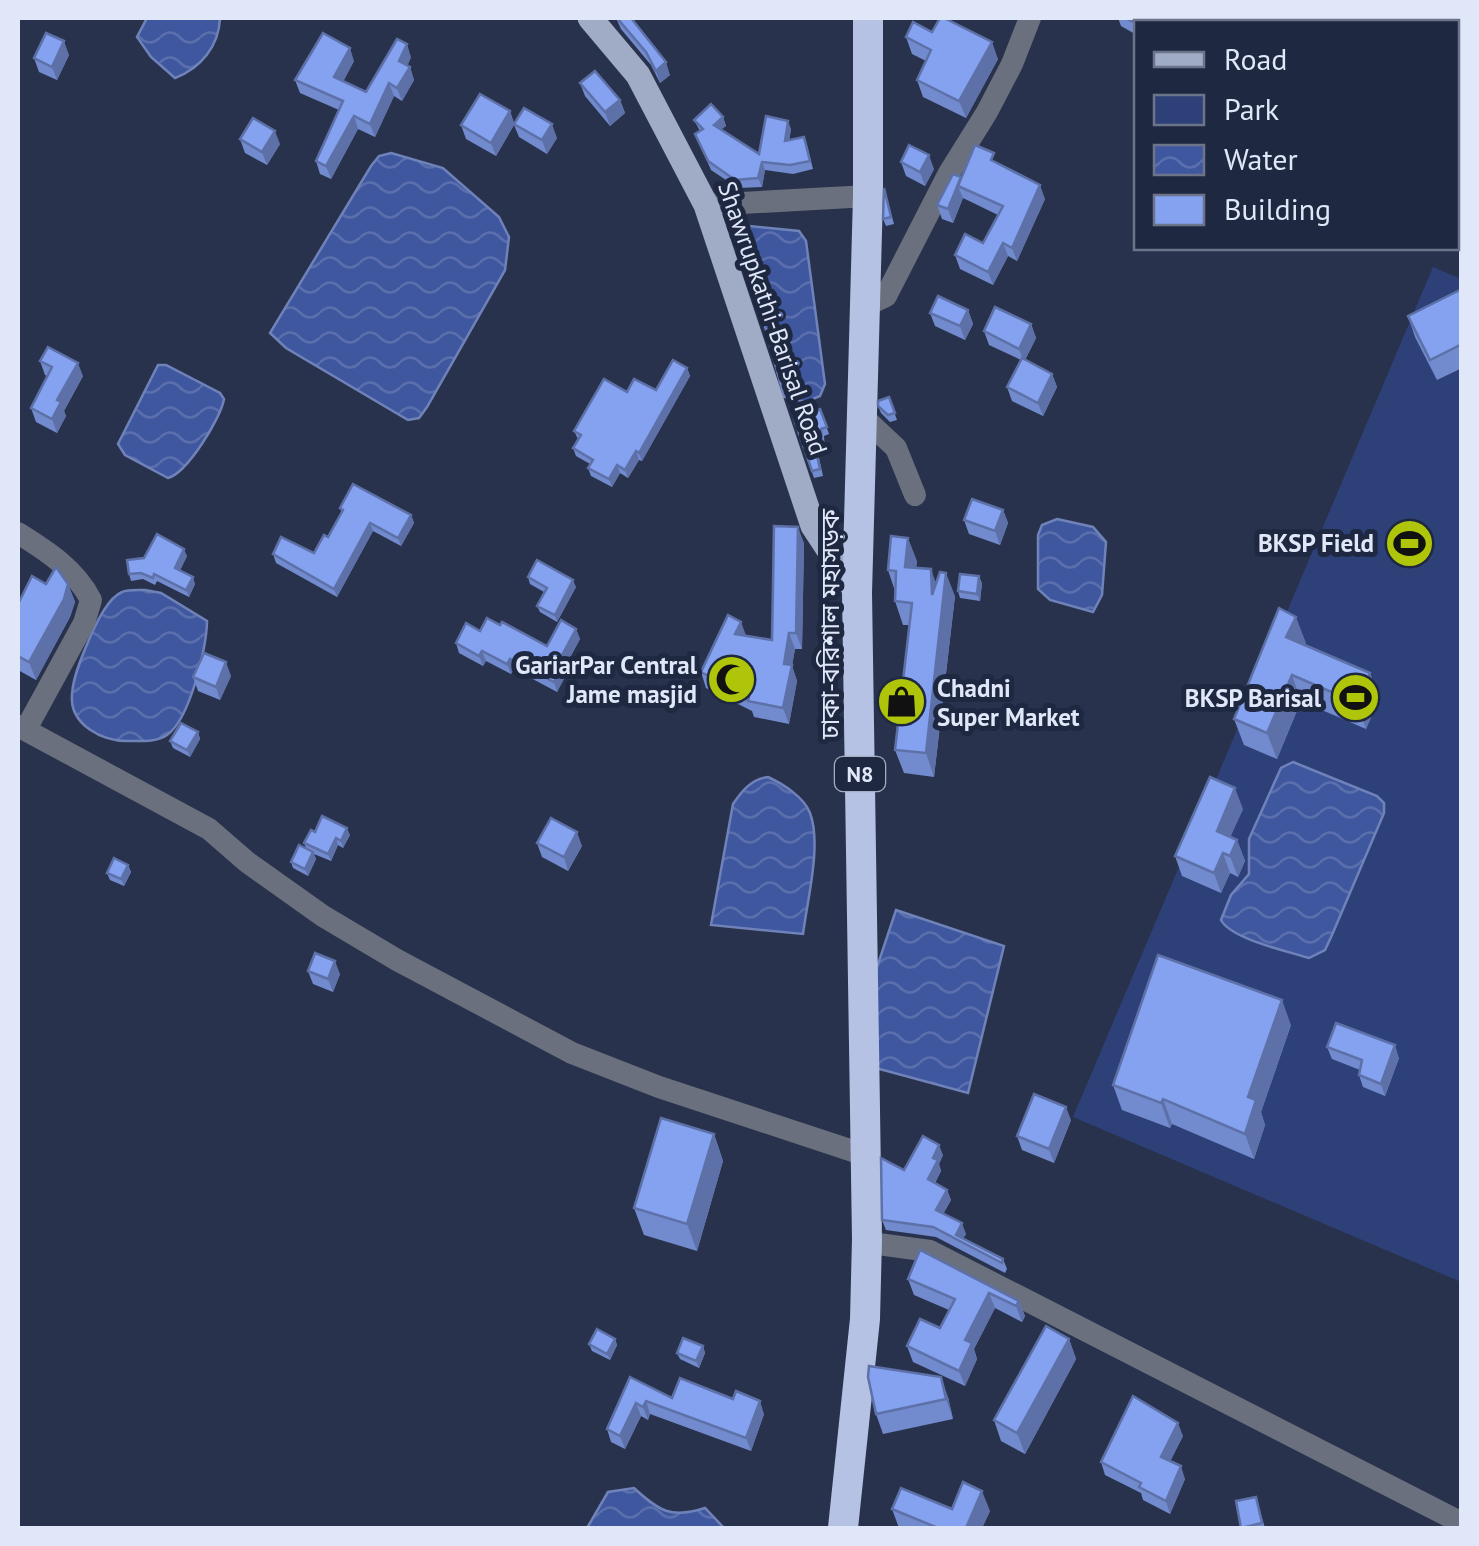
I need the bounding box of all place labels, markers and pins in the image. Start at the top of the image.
sports icon: BKSP Field [1383,517,1435,569]
place label: BKSP Field [1258,527,1374,559]
place label: GariarPar Central Jame masjid [515,649,698,710]
mosque icon: GariarPar Central Jame masjid [706,653,758,705]
place label: Chadni Super Market [937,672,1080,733]
sports icon: BKSP Barisal [1330,672,1382,724]
shop icon: Chadni Super Market [876,676,928,728]
place label: BKSP Barisal [1185,682,1322,714]

